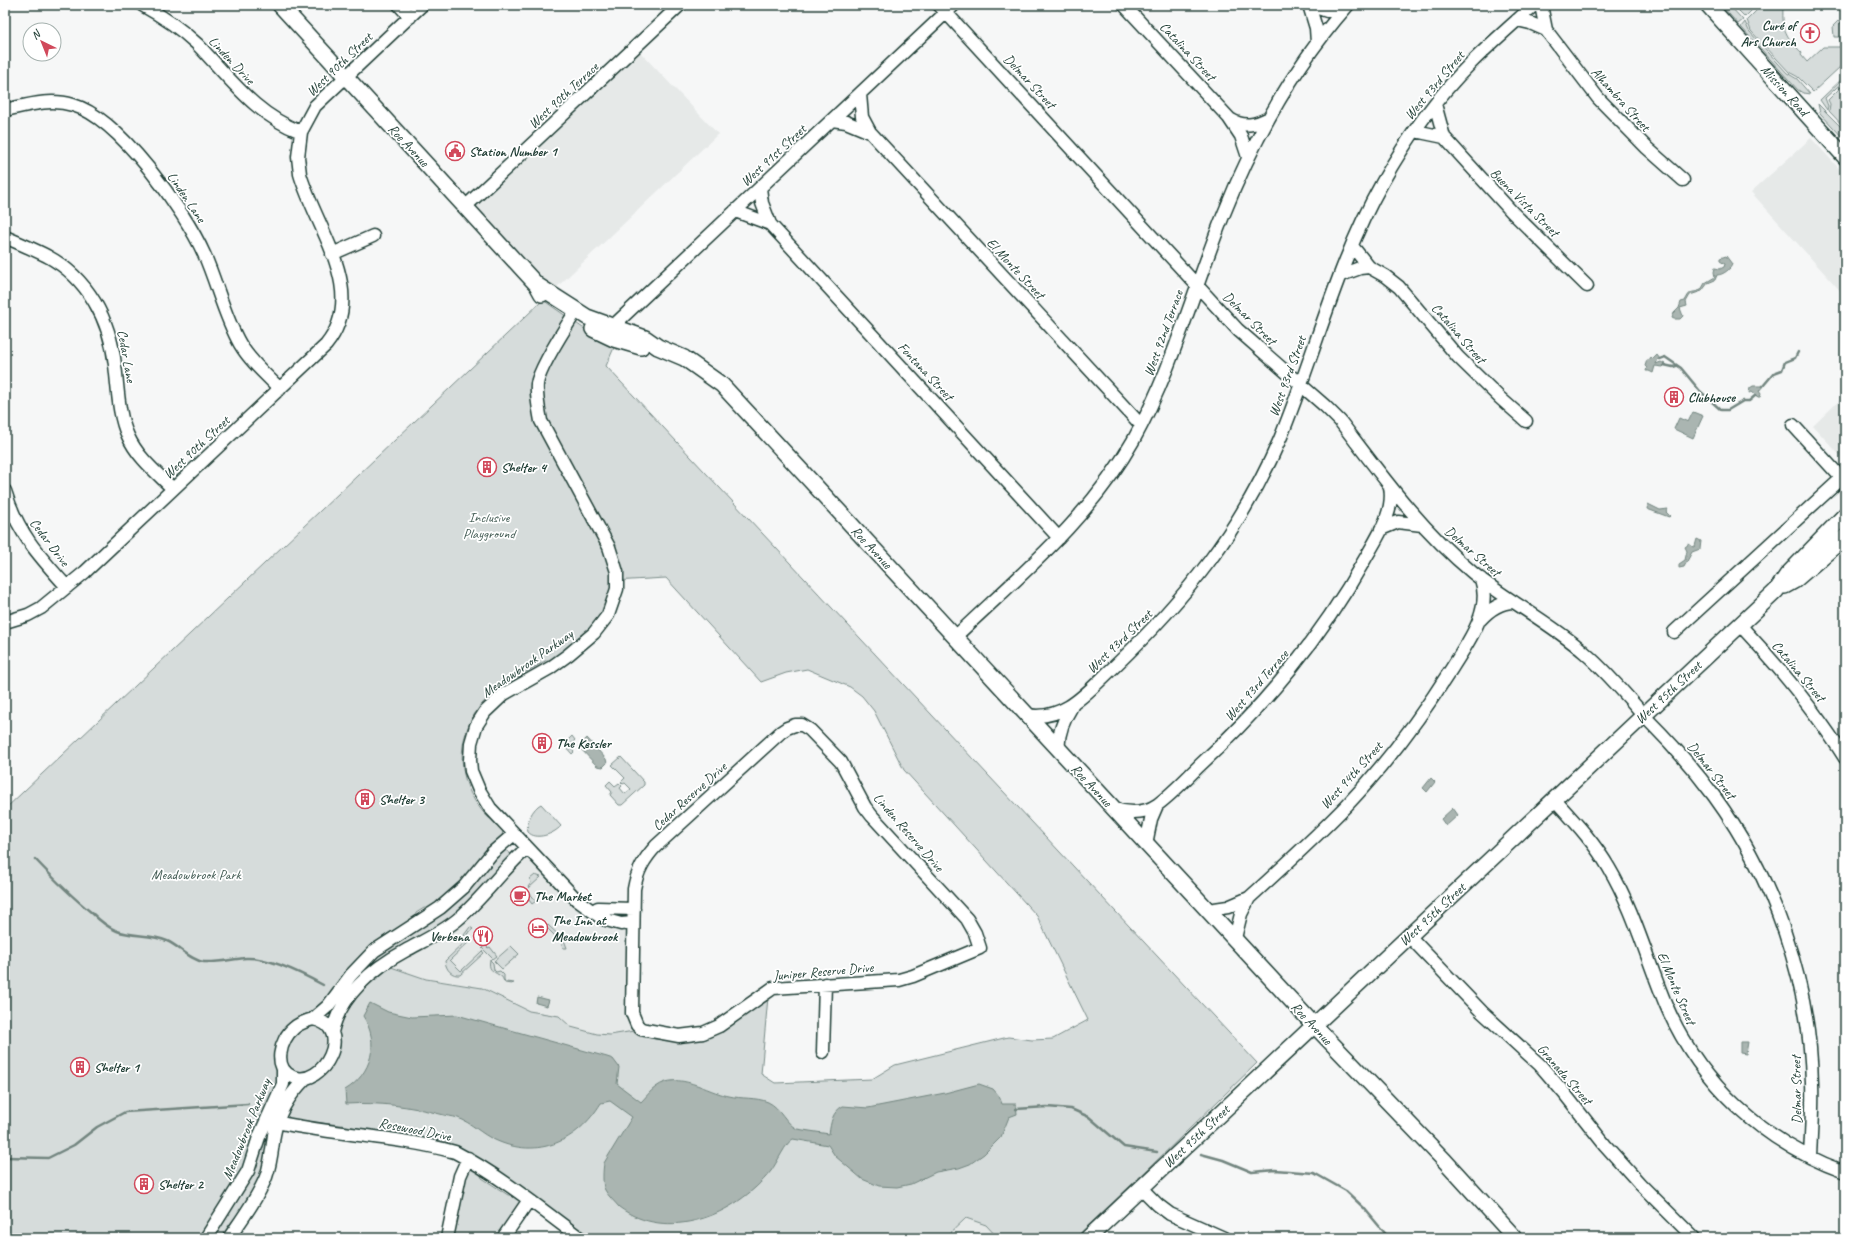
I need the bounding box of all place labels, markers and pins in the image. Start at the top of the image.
place label: Curé of Ars Church [1741,17,1800,50]
church icon: Curé of Ars Church [1799,22,1821,44]
public building icon: Station Number 1 [444,140,466,162]
place label: Station Number 1 [469,143,558,160]
building icon: Clubhouse [1663,386,1685,408]
place label: Clubhouse [1688,389,1736,406]
building icon: Shelter 4 [476,456,498,478]
place label: Shelter 4 [501,459,548,476]
building icon: The Kessler [531,732,553,754]
place label: The Kessler [556,735,613,752]
building icon: Shelter 3 [354,788,376,810]
place label: Shelter 3 [379,791,426,808]
cafe icon: The Market [509,885,531,907]
place label: The Market [534,888,592,905]
place label: The Inn at Meadowbrook [552,912,619,945]
hotel icon: The Inn at Meadowbrook [527,917,549,939]
restaurant icon: Verbena [472,925,494,947]
place label: Verbena [430,928,470,945]
building icon: Shelter 1 [69,1056,91,1078]
place label: Shelter 1 [94,1059,141,1076]
building icon: Shelter 2 [133,1173,155,1195]
place label: Shelter 2 [158,1176,205,1193]

